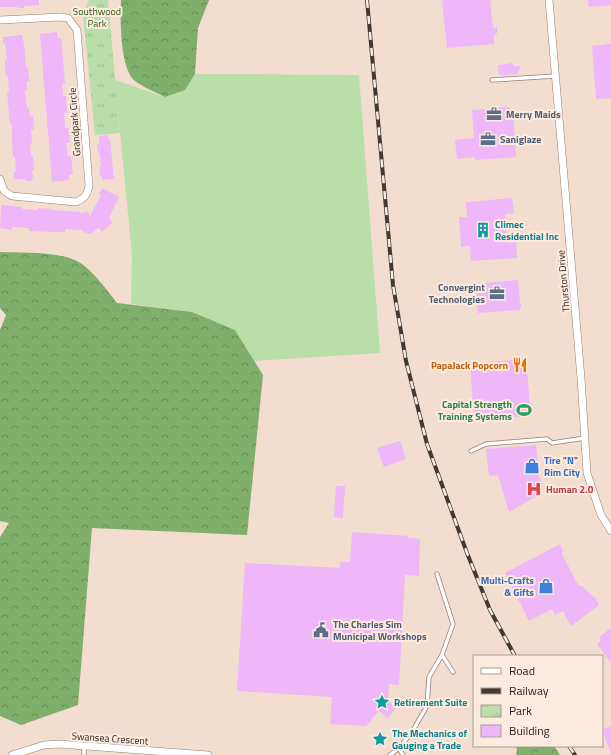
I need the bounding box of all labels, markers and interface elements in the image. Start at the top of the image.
park label: Southwood Park [73,4,121,31]
street label: Grandpark Circle [65,87,84,157]
office icon: Merry Maids [485,105,503,123]
place label: Merry Maids [506,107,561,122]
office icon: Saniglaze [479,130,497,148]
place label: Saniglaze [500,132,541,147]
place label: Climec Residential Inc [495,217,559,244]
building icon: Climec Residential Inc [474,221,492,239]
street label: Thurston Drive [553,249,574,313]
place label: Convergint Technologies [429,280,485,307]
office icon: Convergint Technologies [488,284,506,302]
restaurant icon: PapaJack Popcorn [511,356,529,374]
place label: PapaJack Popcorn [431,358,508,373]
place label: Capital Strength Training Systems [438,397,512,424]
sports icon: Capital Strength Training Systems [515,401,533,419]
place label: Tire "N" Rim City [544,453,580,480]
shop icon: Tire "N" Rim City [523,457,541,475]
hospital icon: Human 2.0 [525,480,543,498]
place label: Human 2.0 [546,482,594,497]
place label: Multi-Crafts & Gifts [481,573,534,600]
shop icon: Multi-Crafts & Gifts [537,577,555,595]
place label: The Charles Sim Municipal Workshops [333,617,427,644]
public building icon: The Charles Sim Municipal Workshops [312,621,330,639]
legend [473,655,603,747]
text: Road [509,661,535,680]
text: Railway [509,681,549,700]
place icon: Retirement Suite [373,693,391,711]
place label: Retirement Suite [394,695,467,710]
text: Park [509,701,532,720]
text: Building [509,721,550,740]
place label: The Mechanics of Gauging a Trade [392,726,468,753]
street label: Swansea Crescent [71,728,149,749]
place icon: The Mechanics of Gauging a Trade [371,730,389,748]

